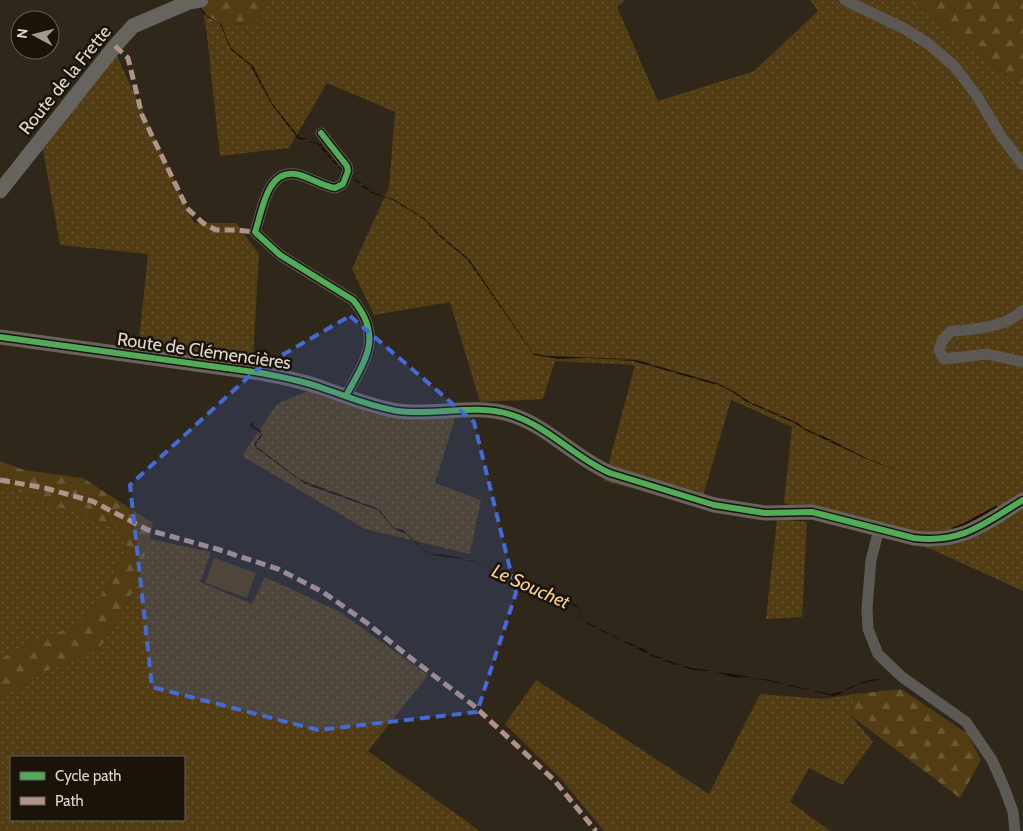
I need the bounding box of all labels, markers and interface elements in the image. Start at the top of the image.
north arrow [10,10,60,60]
street label: Route de la Frette [14,21,116,139]
text: N [13,27,32,39]
street label: Route de Clémencières [116,328,292,374]
water label: Le Souchet [488,559,574,614]
legend [10,756,185,821]
text: Cycle path [55,767,121,785]
text: Path [55,792,84,810]

